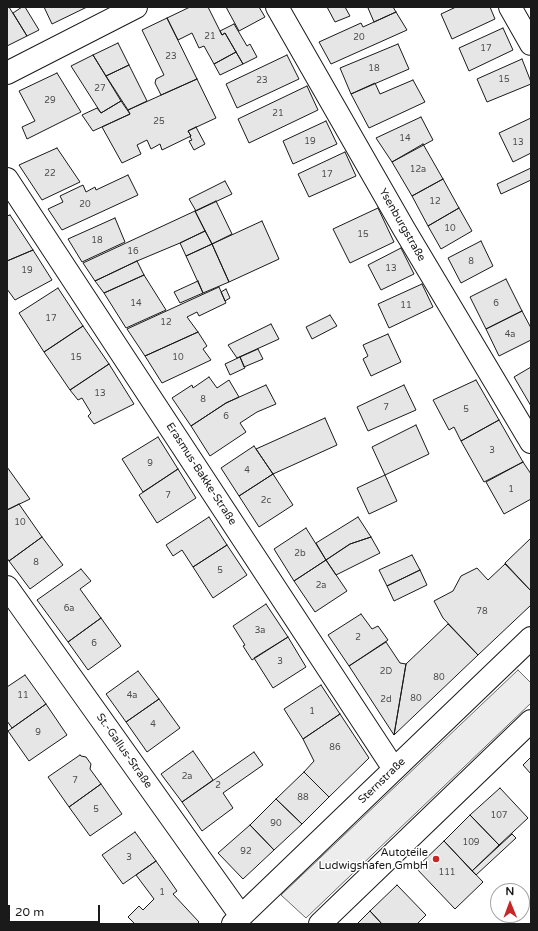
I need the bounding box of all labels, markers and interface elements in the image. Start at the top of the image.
house number: 21 [204,32,216,42]
house number: 20 [353,33,365,43]
house number: 17 [480,44,492,54]
house number: 23 [165,52,177,62]
house number: 18 [368,64,380,74]
house number: 15 [498,75,510,85]
house number: 23 [256,76,268,86]
house number: 27 [94,84,106,94]
house number: 29 [44,96,56,106]
house number: 21 [272,109,284,119]
house number: 25 [153,117,165,127]
house number: 14 [399,134,411,144]
house number: 19 [304,137,316,147]
house number: 13 [512,138,524,148]
house number: 12a [410,165,426,175]
house number: 22 [44,169,56,179]
house number: 17 [321,170,333,180]
street label: Ysenburgstraße [376,186,428,264]
house number: 12 [429,197,441,207]
house number: 20 [79,200,91,210]
house number: 10 [444,224,456,234]
house number: 15 [357,230,369,240]
house number: 18 [91,236,103,246]
house number: 16 [127,247,139,257]
house number: 8 [468,257,474,267]
house number: 13 [385,264,397,274]
house number: 19 [21,266,33,276]
house number: 14 [130,299,142,309]
house number: 6 [493,299,499,309]
house number: 11 [400,301,412,311]
house number: 17 [45,314,57,324]
house number: 12 [160,318,172,328]
house number: 4a [505,330,515,340]
house number: 15 [70,353,82,363]
house number: 10 [172,353,184,363]
house number: 13 [94,389,106,399]
house number: 8 [200,395,206,405]
house number: 7 [383,403,389,413]
house number: 5 [463,405,469,415]
house number: 6 [223,412,229,422]
street label: Erasmus-Bakke-Straße [163,420,239,528]
house number: 3 [489,446,495,456]
house number: 9 [147,459,153,469]
house number: 4 [244,466,250,476]
house number: 1 [508,485,514,495]
house number: 7 [165,491,171,501]
house number: 2c [261,496,271,506]
house number: 10 [14,518,26,528]
house number: 2b [294,549,306,559]
house number: 8 [33,558,39,568]
house number: 5 [217,566,223,576]
house number: 2a [316,581,326,591]
house number: 6a [64,604,74,614]
house number: 78 [476,607,488,617]
house number: 3a [255,626,265,636]
house number: 2 [355,633,361,643]
house number: 6 [91,639,97,649]
house number: 3 [277,657,283,667]
house number: 2D [380,667,392,677]
house number: 80 [433,673,445,683]
house number: 11 [17,691,29,701]
house number: 4a [127,691,137,701]
house number: 80 [410,694,422,704]
house number: 2d [380,695,392,705]
house number: 1 [309,707,315,717]
street label: St.-Gallus-Straße [93,711,155,791]
house number: 4 [150,720,156,730]
house number: 9 [35,728,41,738]
house number: 86 [329,743,341,753]
street label: Sternstraße [356,755,408,807]
house number: 2a [182,772,192,782]
house number: 7 [72,776,78,786]
house number: 2 [215,781,221,791]
house number: 88 [297,793,309,803]
house number: 5 [93,805,99,815]
house number: 107 [491,811,507,821]
house number: 90 [270,819,282,829]
house number: 109 [463,838,479,848]
place label: Autoteile Ludwigshafen GmbH [318,846,428,872]
house number: 92 [240,847,252,857]
house number: 3 [126,853,132,863]
marker: Autoteile Ludwigshafen GmbH [431,854,441,864]
house number: 111 [439,868,455,878]
north arrow [490,883,530,923]
text: N [505,885,514,898]
house number: 1 [159,888,165,898]
scale bar [10,897,102,923]
text: 20 m [15,905,44,919]

